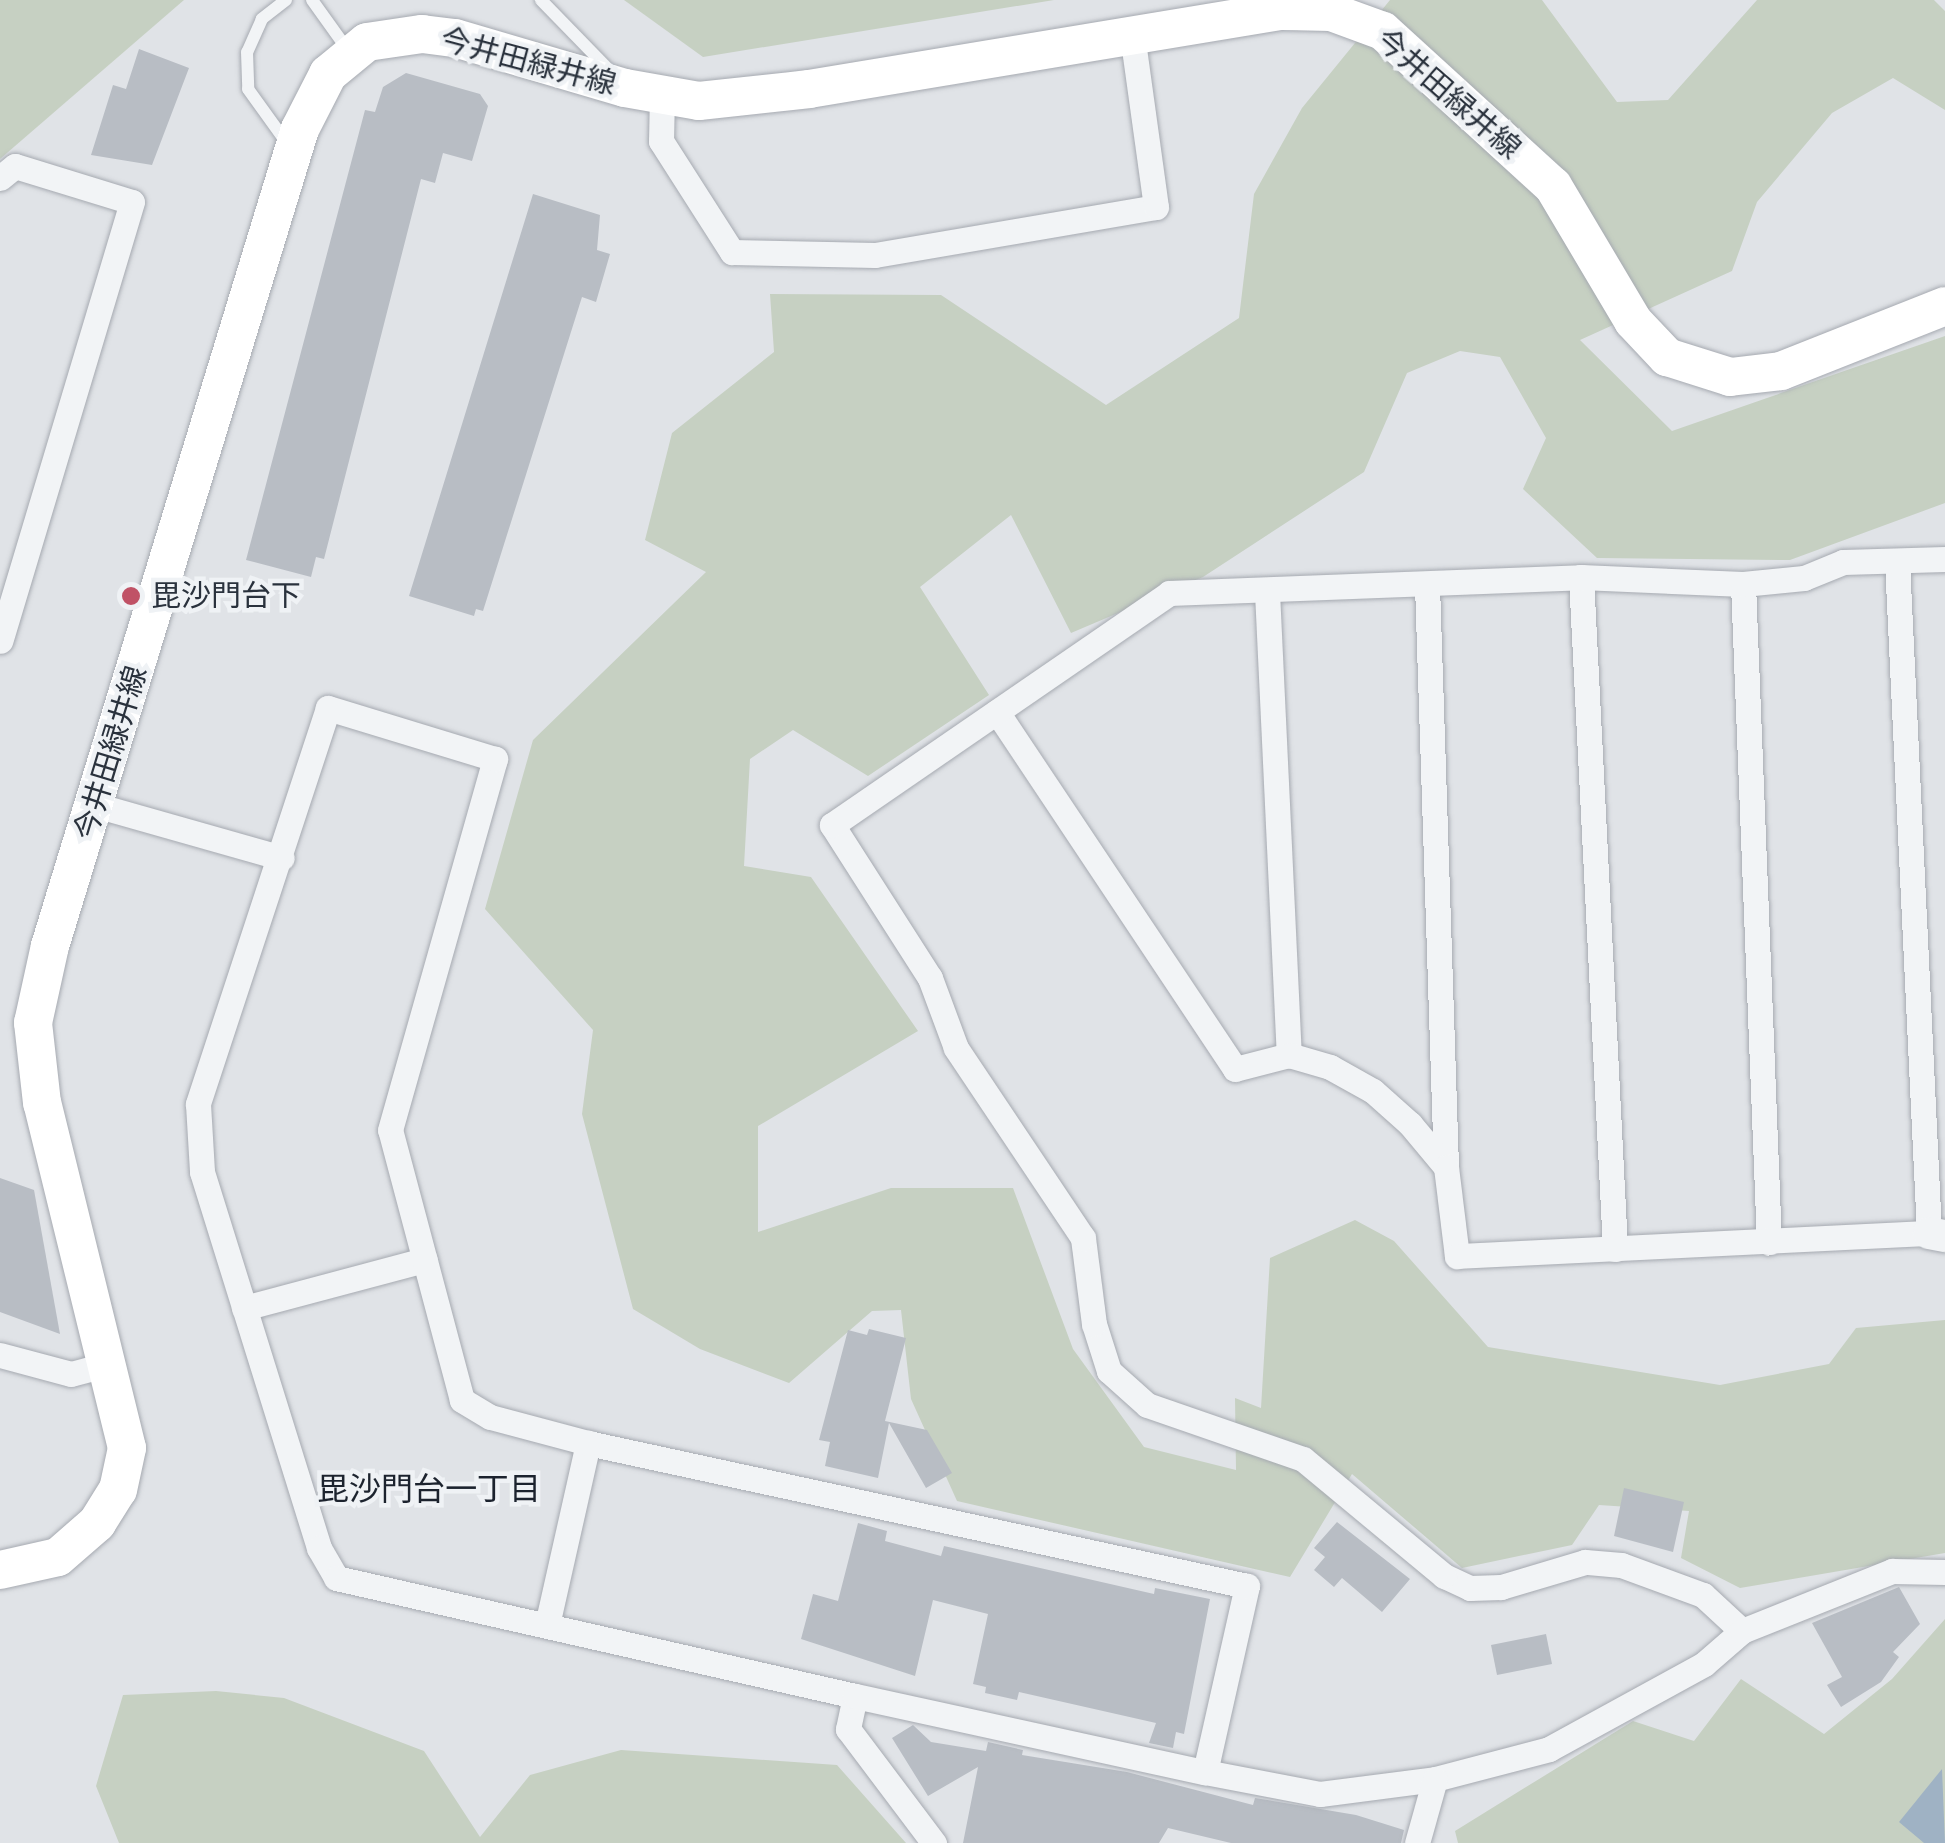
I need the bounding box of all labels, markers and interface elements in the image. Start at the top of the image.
street label: 今井田緑井線 [436,21,620,103]
street label: 今井田緑井線 [1368,21,1528,167]
place label: 毘沙門台下 [151,578,301,614]
marker: 毘沙門台下 [120,585,142,607]
street label: 今井田緑井線 [67,662,155,844]
district label: 毘沙門台一丁目 [317,1470,541,1508]

